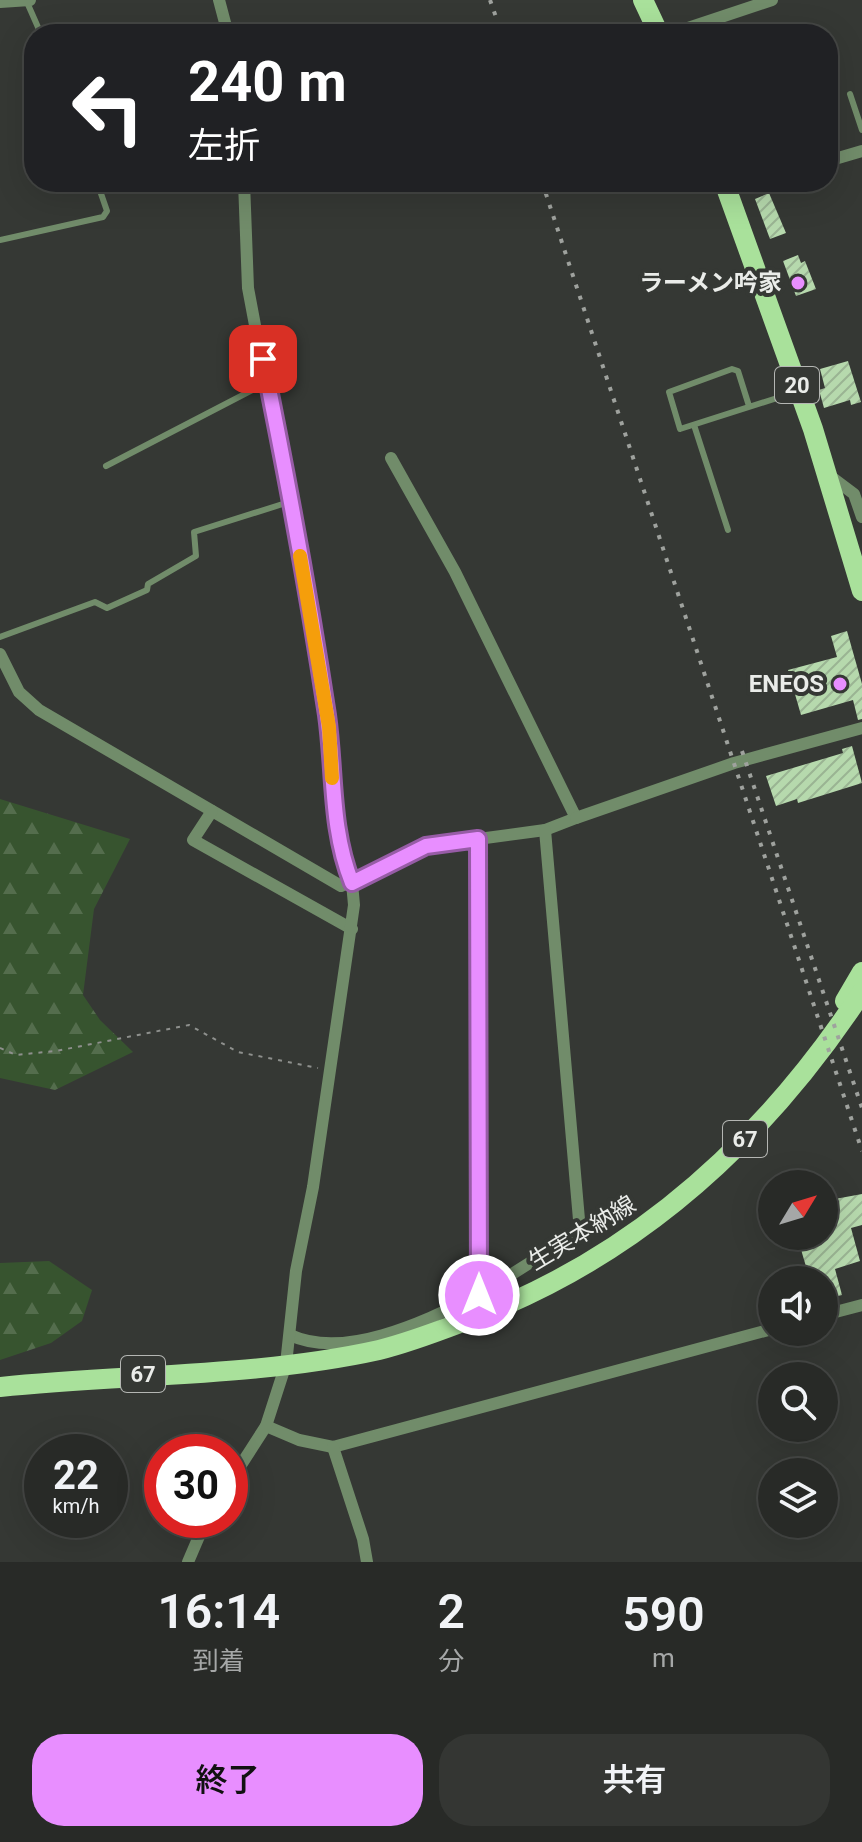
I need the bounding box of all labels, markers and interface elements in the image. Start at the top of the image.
text: 240 m [188,49,347,115]
icon: left [56,56,160,160]
text: 左折 [188,125,260,167]
place label: ラーメン吟家 [639,269,782,297]
marker: ラーメン吟家 [789,274,807,292]
pin [229,325,297,393]
icon: arrive [241,337,285,381]
road number: 20 [775,367,819,403]
place label: ENEOS [749,670,824,698]
marker: ENEOS [831,675,849,693]
road number: 67 [723,1121,767,1157]
north arrow [758,1170,838,1250]
map controls [758,1170,838,1538]
street label: 生実本納線 [523,1190,641,1276]
position arrow [437,1253,521,1337]
button: sound [758,1266,838,1346]
road number: 67 [121,1356,165,1392]
button: search [758,1362,838,1442]
speed limit sign: 30 [144,1434,248,1538]
text: 22 [53,1452,99,1499]
button: layers [758,1458,838,1538]
text: km/h [53,1494,99,1518]
text: 16:14 [157,1583,280,1640]
text: 2 [438,1583,465,1640]
text: 590 [622,1586,705,1643]
text: m [652,1643,675,1673]
text: 到着 [193,1646,245,1676]
text: 分 [438,1646,464,1676]
button: 終了 [32,1734,423,1826]
button: 共有 [439,1734,830,1826]

